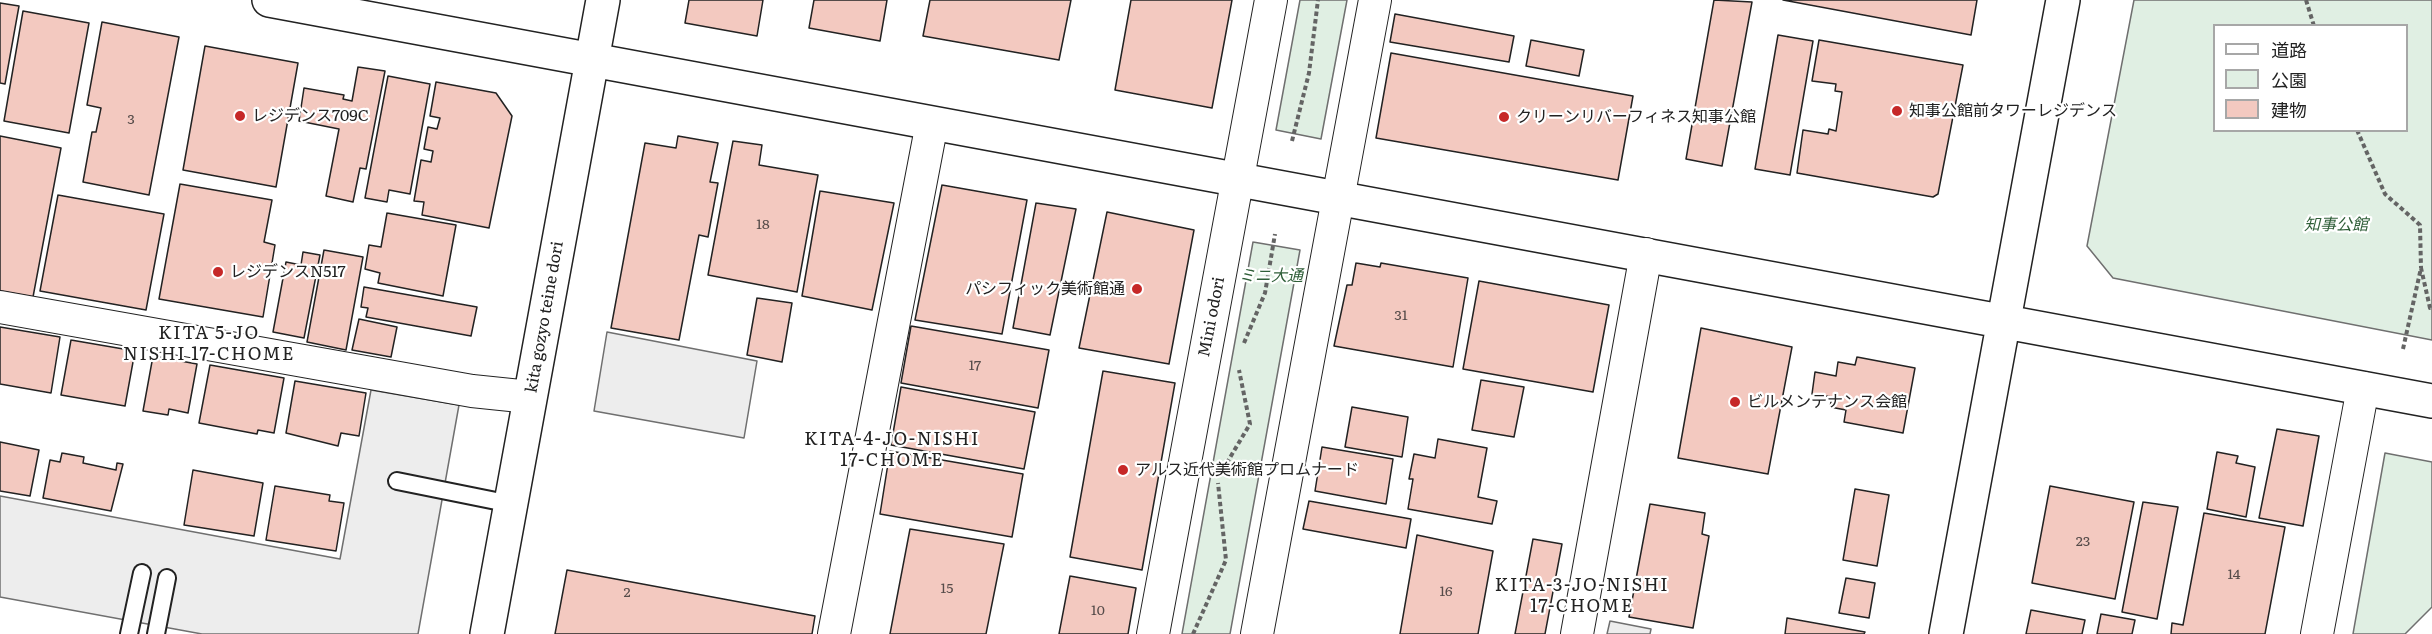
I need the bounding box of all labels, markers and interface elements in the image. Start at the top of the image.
legend [2213,24,2408,132]
text: 道路 [2271,36,2307,63]
text: 公園 [2271,66,2307,93]
text: 建物 [2271,96,2307,123]
place label: 知事公館前タワーレジデンス [1909,101,2117,121]
marker: 知事公館前タワーレジデンス [1890,104,1904,118]
place label: レジデンス709C [252,106,369,126]
place label: クリーンリバーフィネス知事公館 [1516,107,1756,127]
marker: レジデンス709C [233,109,247,123]
marker: クリーンリバーフィネス知事公館 [1497,110,1511,124]
house number: 3 [127,112,135,128]
park label: 知事公館 [2304,215,2368,235]
house number: 18 [756,217,770,233]
street label: kita gozyo teine dori [522,240,568,394]
place label: レジデンスN517 [230,262,346,282]
marker: レジデンスN517 [211,265,225,279]
park label: ミニ大通 [1239,266,1303,286]
street label: Mini odori [1195,275,1229,359]
place label: パシフィック美術館通 [965,279,1125,299]
marker: パシフィック美術館通 [1130,282,1144,296]
house number: 31 [1394,308,1408,324]
district label: KITA 5-JO NISHI 17-CHOME [123,323,295,366]
house number: 17 [969,358,981,374]
place label: ビルメンテナンス会館 [1747,392,1907,412]
marker: ビルメンテナンス会館 [1728,395,1742,409]
district label: KITA-4-JO-NISHI 17-CHOME [804,429,980,472]
place label: アルス近代美術館プロムナード [1135,460,1359,480]
marker: アルス近代美術館プロムナード [1116,463,1130,477]
house number: 23 [2076,534,2090,550]
house number: 14 [2228,567,2240,583]
district label: KITA-3-JO-NISHI 17-CHOME [1495,575,1669,618]
house number: 15 [941,581,953,597]
house number: 16 [1439,584,1453,600]
house number: 2 [623,585,631,601]
house number: 10 [1091,603,1105,619]

